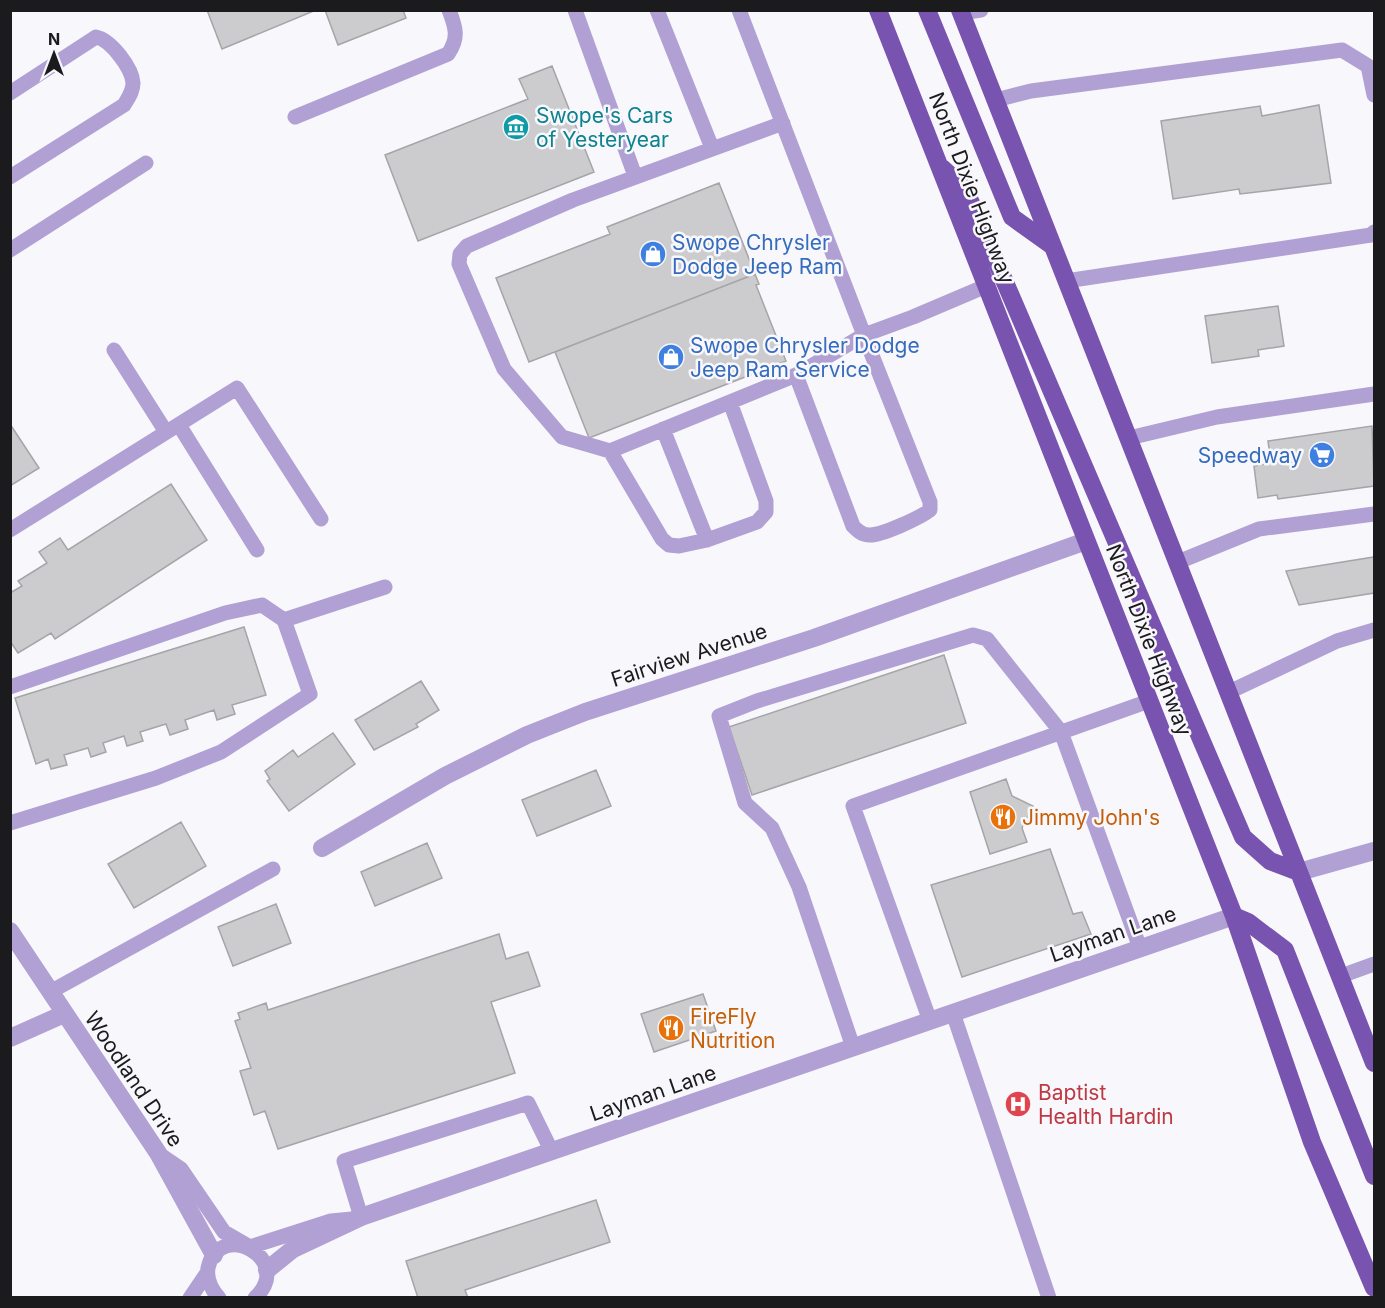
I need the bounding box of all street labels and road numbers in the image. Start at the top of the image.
street label: North Dixie Highway [924,89,1020,288]
street label: North Dixie Highway [1101,541,1197,740]
street label: Fairview Avenue [608,618,770,692]
street label: Layman Lane [1047,901,1179,967]
street label: Woodland Drive [80,1007,188,1151]
street label: Layman Lane [587,1060,719,1126]

